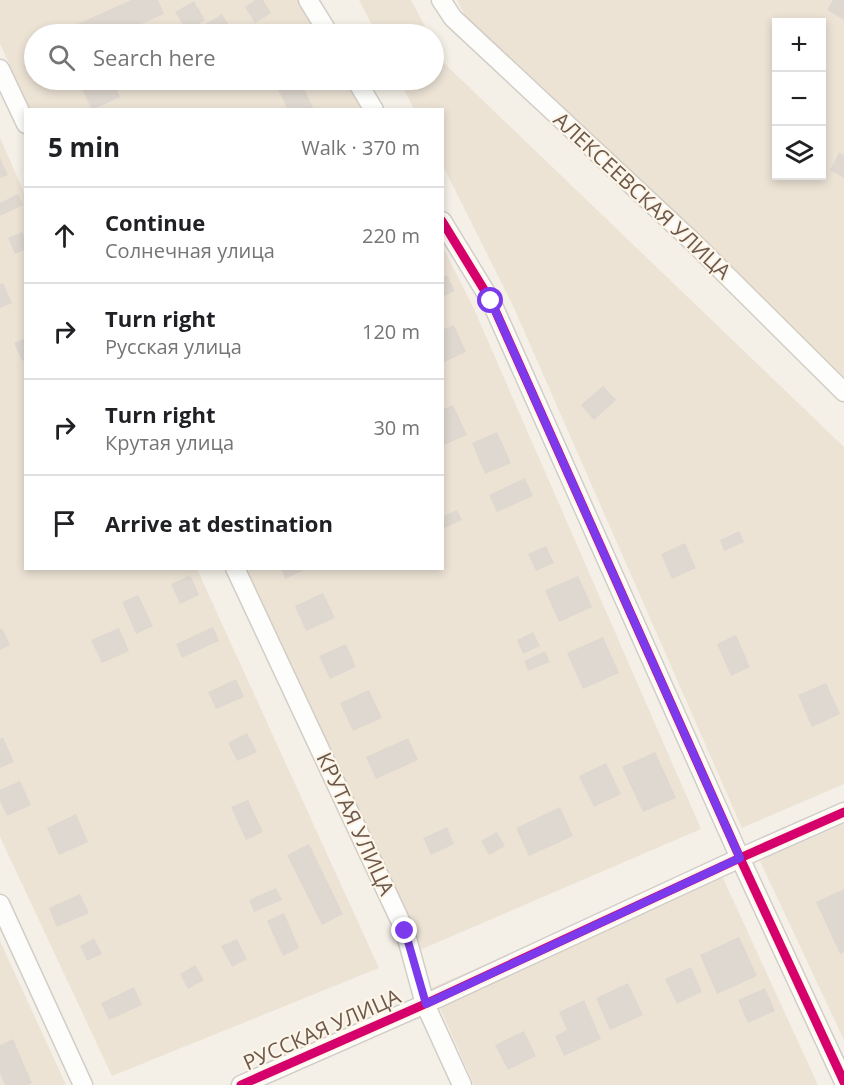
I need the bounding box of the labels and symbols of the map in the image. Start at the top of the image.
street label: АЛЕКСЕЕВСКАЯ УЛИЦА [548,106,738,286]
route start [477,287,503,313]
street label: КРУТАЯ УЛИЦА [311,748,402,900]
route end [391,917,417,943]
street label: РУССКАЯ УЛИЦА [239,982,405,1076]

